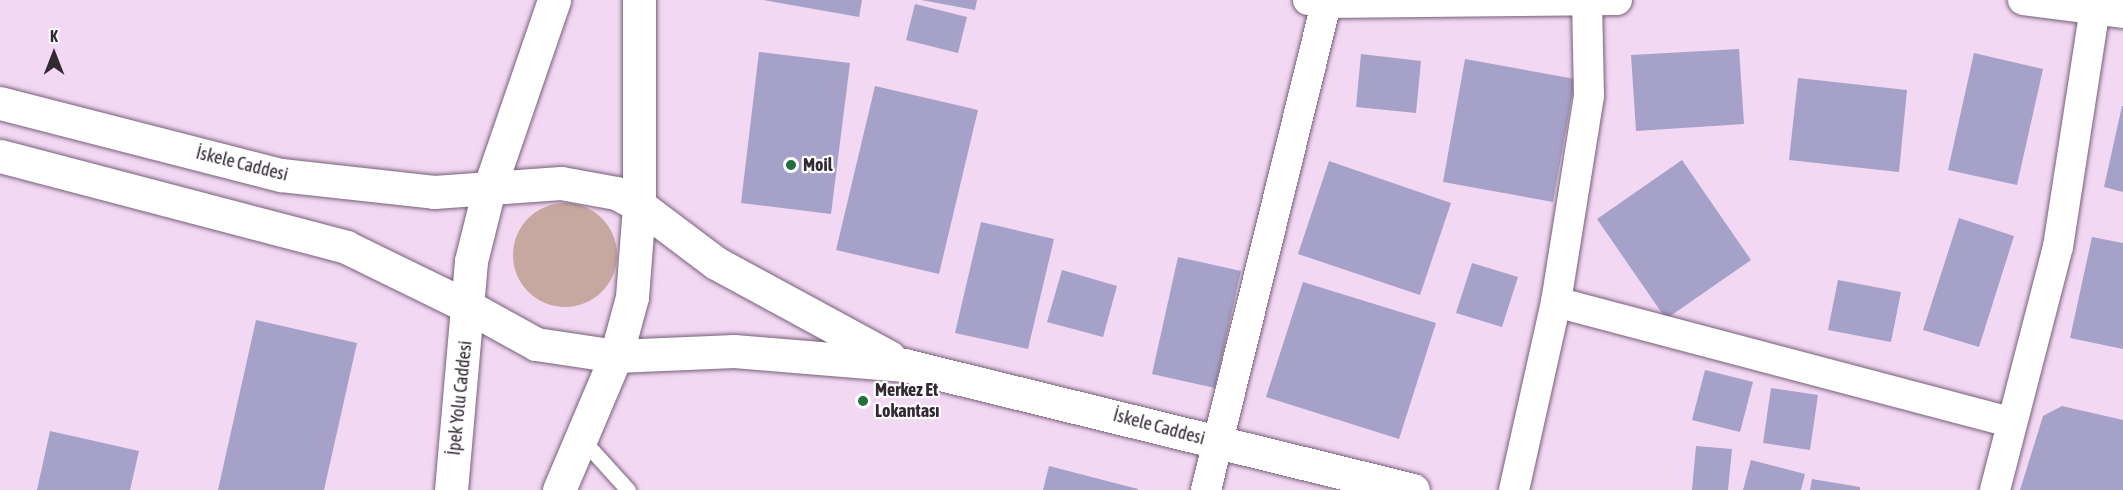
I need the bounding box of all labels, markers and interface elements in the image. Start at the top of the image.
north arrow [24,24,84,84]
text: K [50,27,58,45]
street label: İskele Caddesi [194,142,290,186]
place label: Moil [803,154,832,176]
marker: Moil [784,158,798,172]
street label: İpek Yolu Caddesi [443,340,477,456]
place label: Merkez Et Lokantası [875,380,939,422]
marker: Merkez Et Lokantası [856,394,870,408]
street label: İskele Caddesi [1111,404,1207,450]

